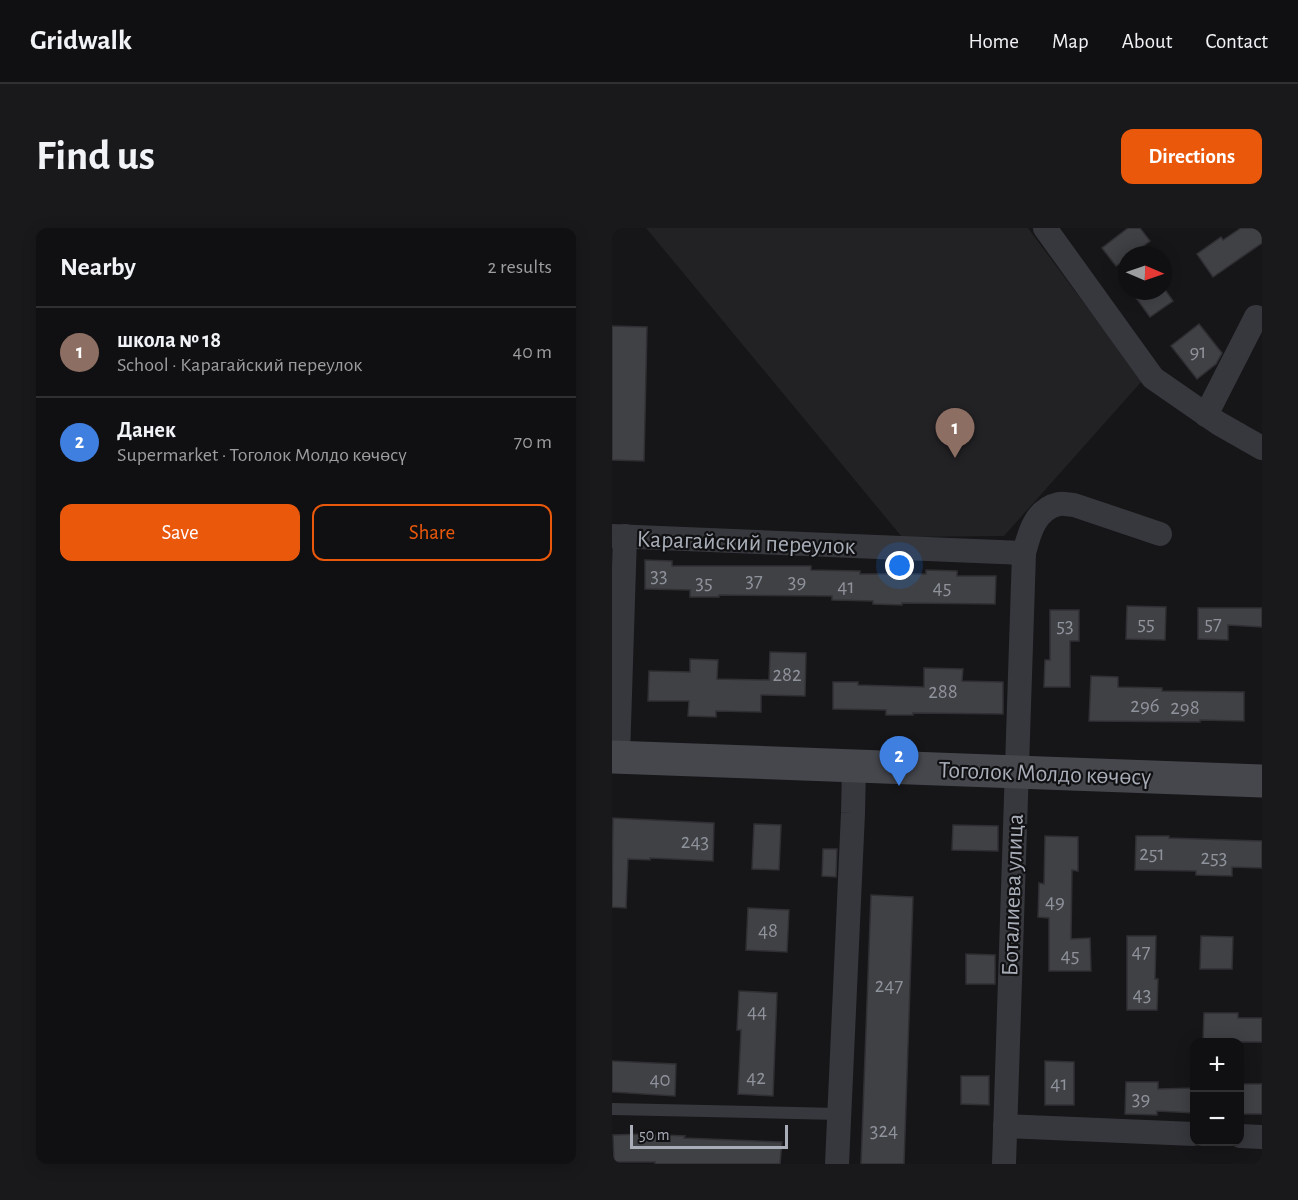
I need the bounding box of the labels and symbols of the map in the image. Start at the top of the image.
north arrow [1118,246,1172,300]
house number: 91 [1189,341,1207,362]
pin: 1 [936,408,974,458]
street label: Карагайский переулок [636,527,856,559]
your location [885,551,914,580]
house number: 33 [650,565,668,586]
house number: 37 [745,570,763,591]
house number: 39 [788,571,806,592]
house number: 35 [695,572,713,593]
house number: 41 [837,576,855,597]
house number: 45 [933,577,951,598]
house number: 55 [1137,613,1155,634]
house number: 57 [1204,613,1222,634]
house number: 53 [1056,615,1074,636]
house number: 282 [772,664,802,685]
house number: 288 [928,681,958,702]
house number: 296 [1130,695,1160,716]
house number: 298 [1170,697,1200,718]
pin: 2 [880,736,918,786]
street label: Тоголок Молдо көчөсү [938,758,1152,790]
street label: Боталиева улица [998,813,1028,977]
house number: 243 [681,831,709,852]
house number: 251 [1139,843,1165,864]
house number: 253 [1201,847,1228,868]
house number: 49 [1045,891,1065,912]
house number: 48 [758,920,778,941]
house number: 47 [1132,941,1151,962]
house number: 45 [1061,945,1079,966]
house number: 247 [875,975,903,996]
house number: 43 [1133,984,1151,1005]
house number: 44 [747,1001,767,1022]
house number: 42 [746,1067,766,1088]
house number: 40 [649,1069,671,1090]
house number: 41 [1050,1073,1068,1094]
house number: 39 [1132,1088,1150,1109]
house number: 324 [870,1120,898,1141]
scale bar [630,1122,788,1150]

